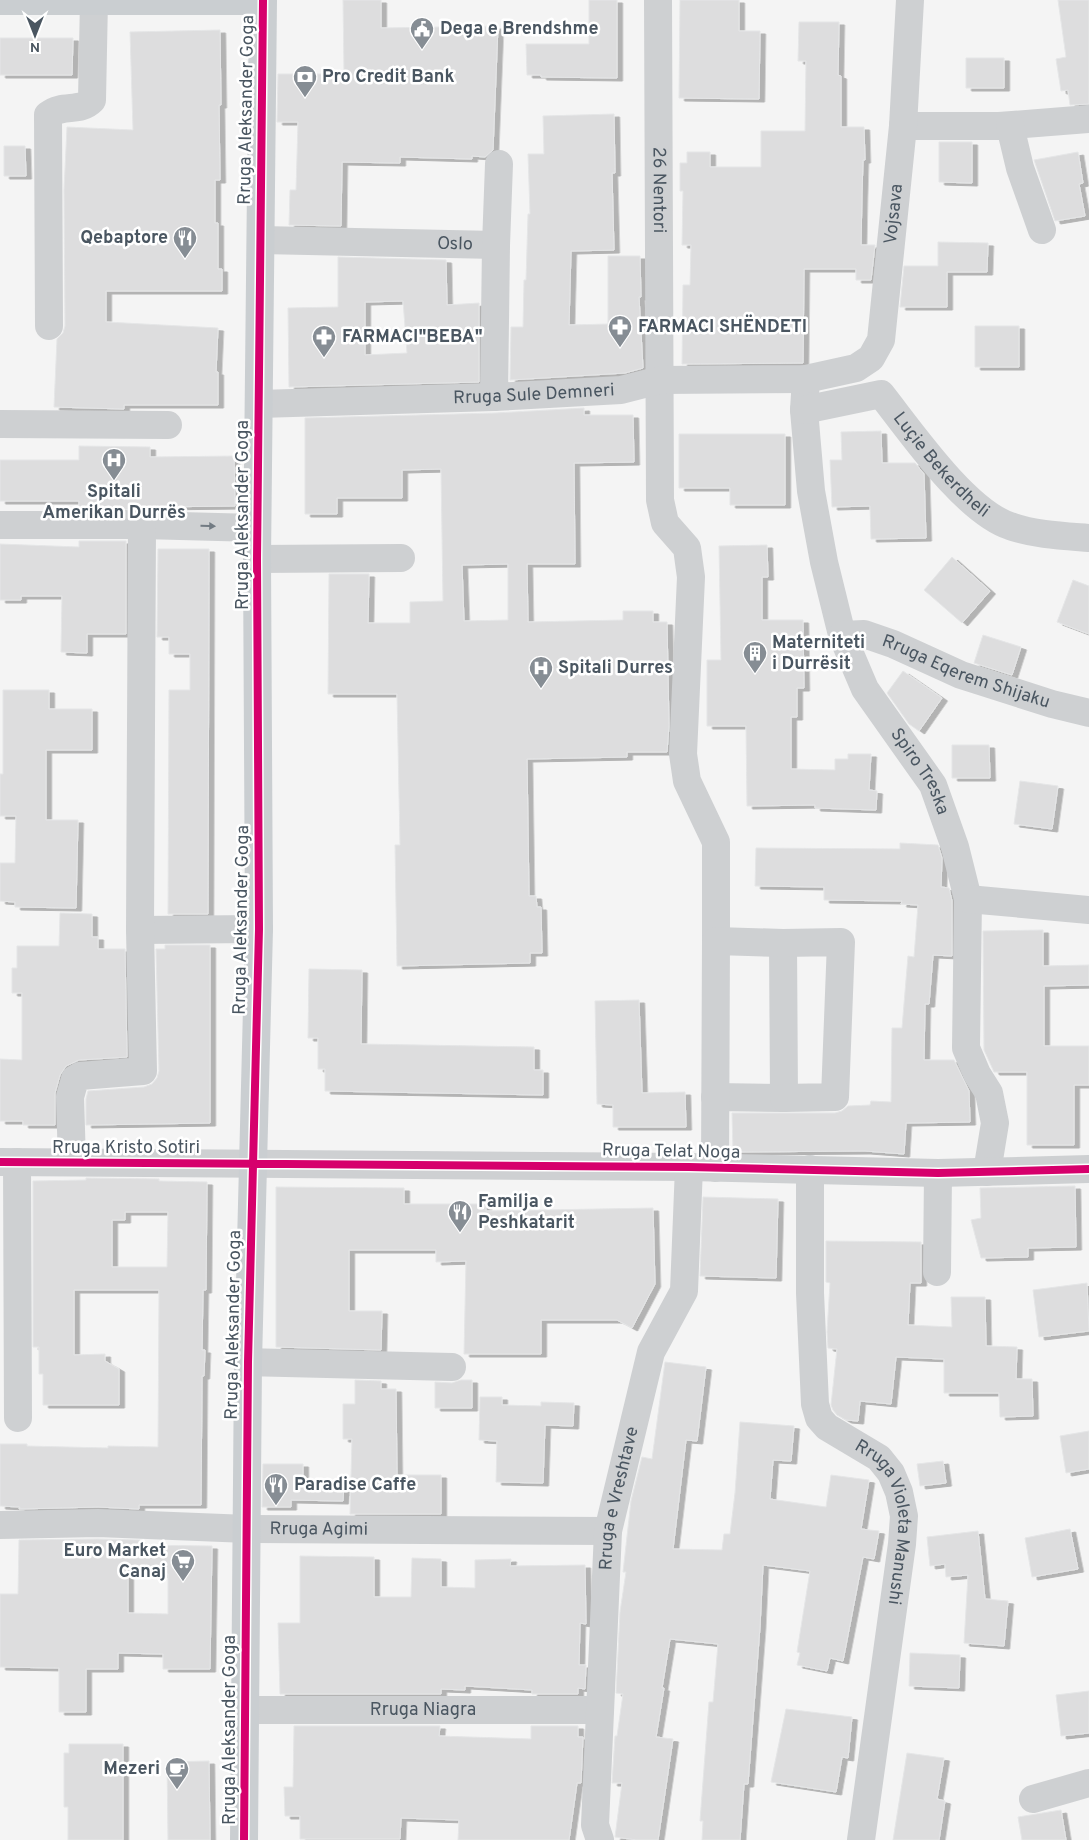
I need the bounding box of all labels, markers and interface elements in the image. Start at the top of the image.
north arrow [10,10,60,60]
street label: Rruga Aleksander Goga [234,15,260,205]
public building icon: Dega e Brendshme [409,16,435,50]
place label: Dega e Brendshme [440,18,599,41]
text: N [30,38,40,55]
bank icon: Pro Credit Bank [292,64,318,98]
place label: Pro Credit Bank [322,66,455,89]
street label: 26 Nentori [647,147,670,233]
street label: Vojsava [879,183,908,245]
restaurant icon: Qebaptore [172,225,198,259]
place label: Qebaptore [80,227,168,250]
street label: Oslo [437,232,473,256]
pharmacy icon: FARMACI SHËNDETI [607,314,633,348]
place label: FARMACI SHËNDETI [638,314,807,339]
pharmacy icon: FARMACI"BEBA" [311,324,337,358]
place label: FARMACI"BEBA" [342,326,483,349]
street label: Rruga Sule Demneri [453,379,615,410]
street label: Luçie Bekerdheli [888,408,994,523]
street label: Rruga Aleksander Goga [232,420,255,610]
hospital icon: Spitali Amerikan Durrës [101,447,127,481]
place label: Spitali Amerikan Durrës [42,481,186,525]
one-way arrow [201,523,217,531]
street label: Rruga Eqerem Shijaku [879,630,1053,714]
place label: Materniteti i Durrësit [772,632,865,676]
building icon: Materniteti i Durrësit [742,640,768,674]
hospital icon: Spitali Durres [528,655,554,689]
place label: Spitali Durres [558,657,673,680]
street label: Spiro Treska [885,724,954,818]
street label: Rruga Aleksander Goga [229,825,255,1015]
street label: Rruga Kristo Sotiri [52,1137,200,1160]
street label: Rruga Telat Noga [602,1139,740,1165]
place label: Familja e Peshkatarit [478,1191,575,1235]
restaurant icon: Familja e Peshkatarit [447,1199,473,1233]
street label: Rruga Aleksander Goga [221,1230,247,1420]
street label: Rruga e Vreshtave [595,1424,644,1571]
street label: Rruga Violeta Manushi [851,1435,916,1606]
restaurant icon: Paradise Caffe [263,1472,289,1506]
place label: Paradise Caffe [294,1474,416,1497]
street label: Rruga Agimi [269,1518,368,1541]
place label: Euro Market Canaj [64,1540,166,1584]
supermarket icon: Euro Market Canaj [170,1548,196,1582]
street label: Rruga Aleksander Goga [219,1635,242,1825]
street label: Rruga Niagra [370,1699,476,1722]
cafe icon: Mezeri [164,1756,190,1790]
place label: Mezeri [103,1758,160,1781]

